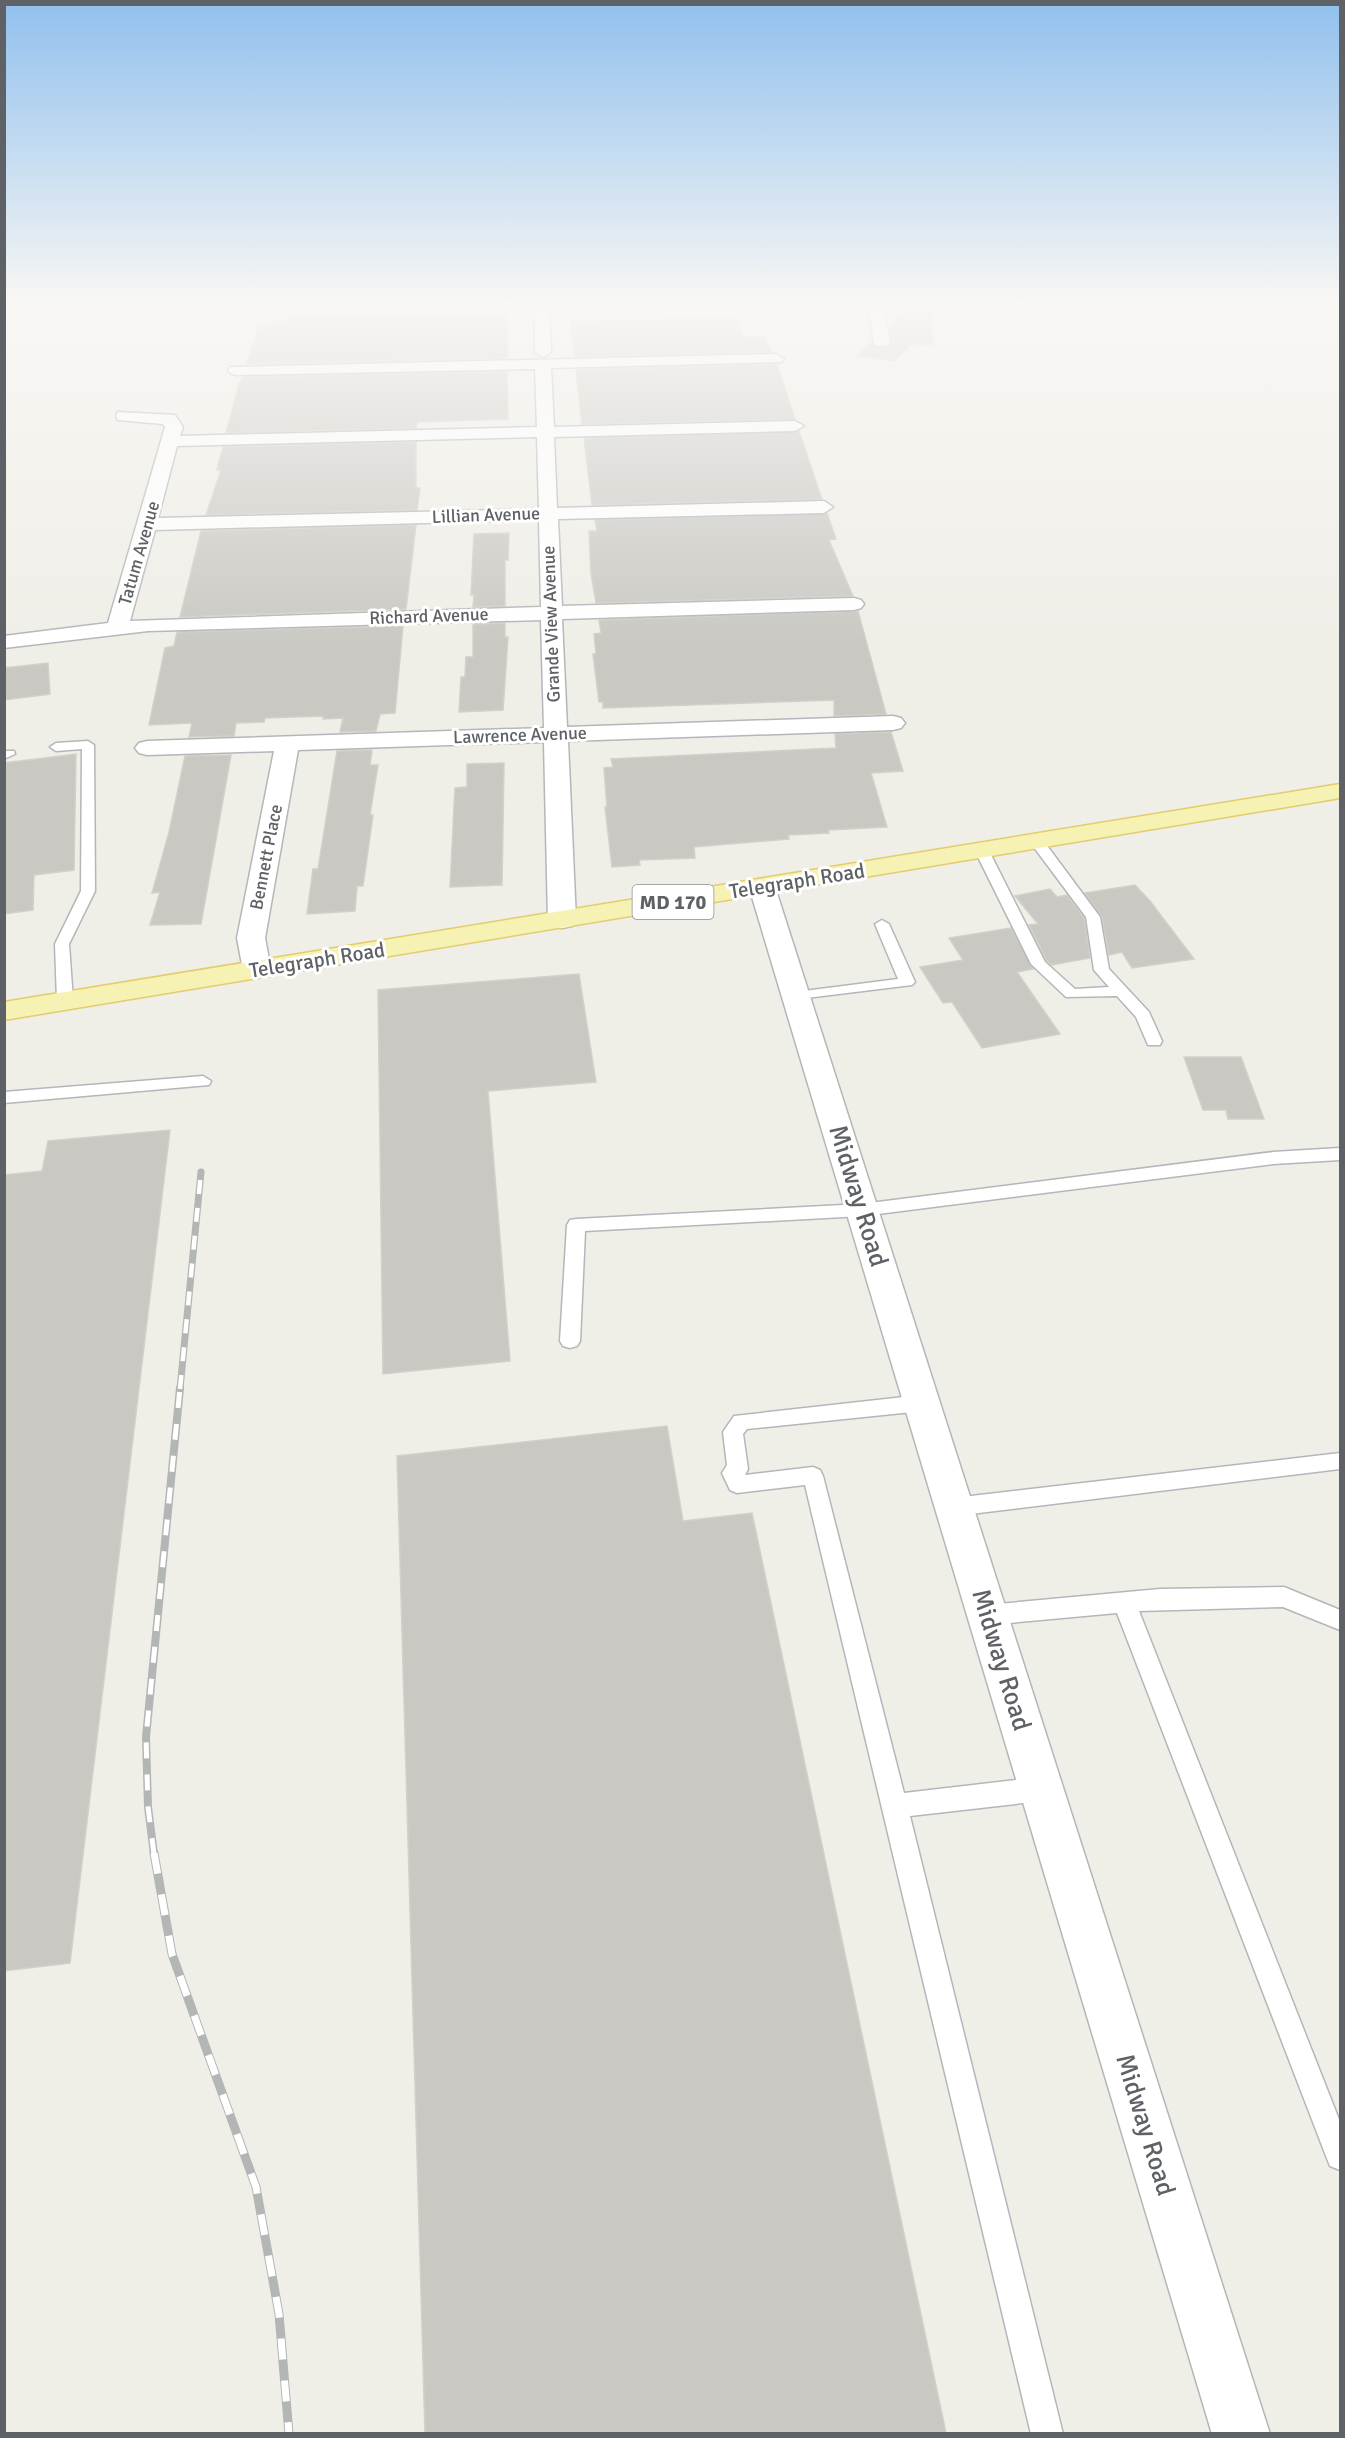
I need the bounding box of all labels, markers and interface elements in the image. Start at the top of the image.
street label: Tatum Avenue [114,498,164,608]
street label: Lillian Avenue [431,502,541,528]
street label: Grande View Avenue [537,545,565,703]
street label: Richard Avenue [369,603,489,629]
street label: Lawrence Avenue [453,722,587,748]
street label: Bennett Place [245,802,287,912]
street label: Telegraph Road [727,857,867,905]
road number: MD 170 [632,885,714,919]
street label: Telegraph Road [247,936,387,984]
street label: Midway Road [821,1121,895,1271]
street label: Midway Road [964,1585,1038,1735]
street label: Midway Road [1108,2050,1182,2200]

